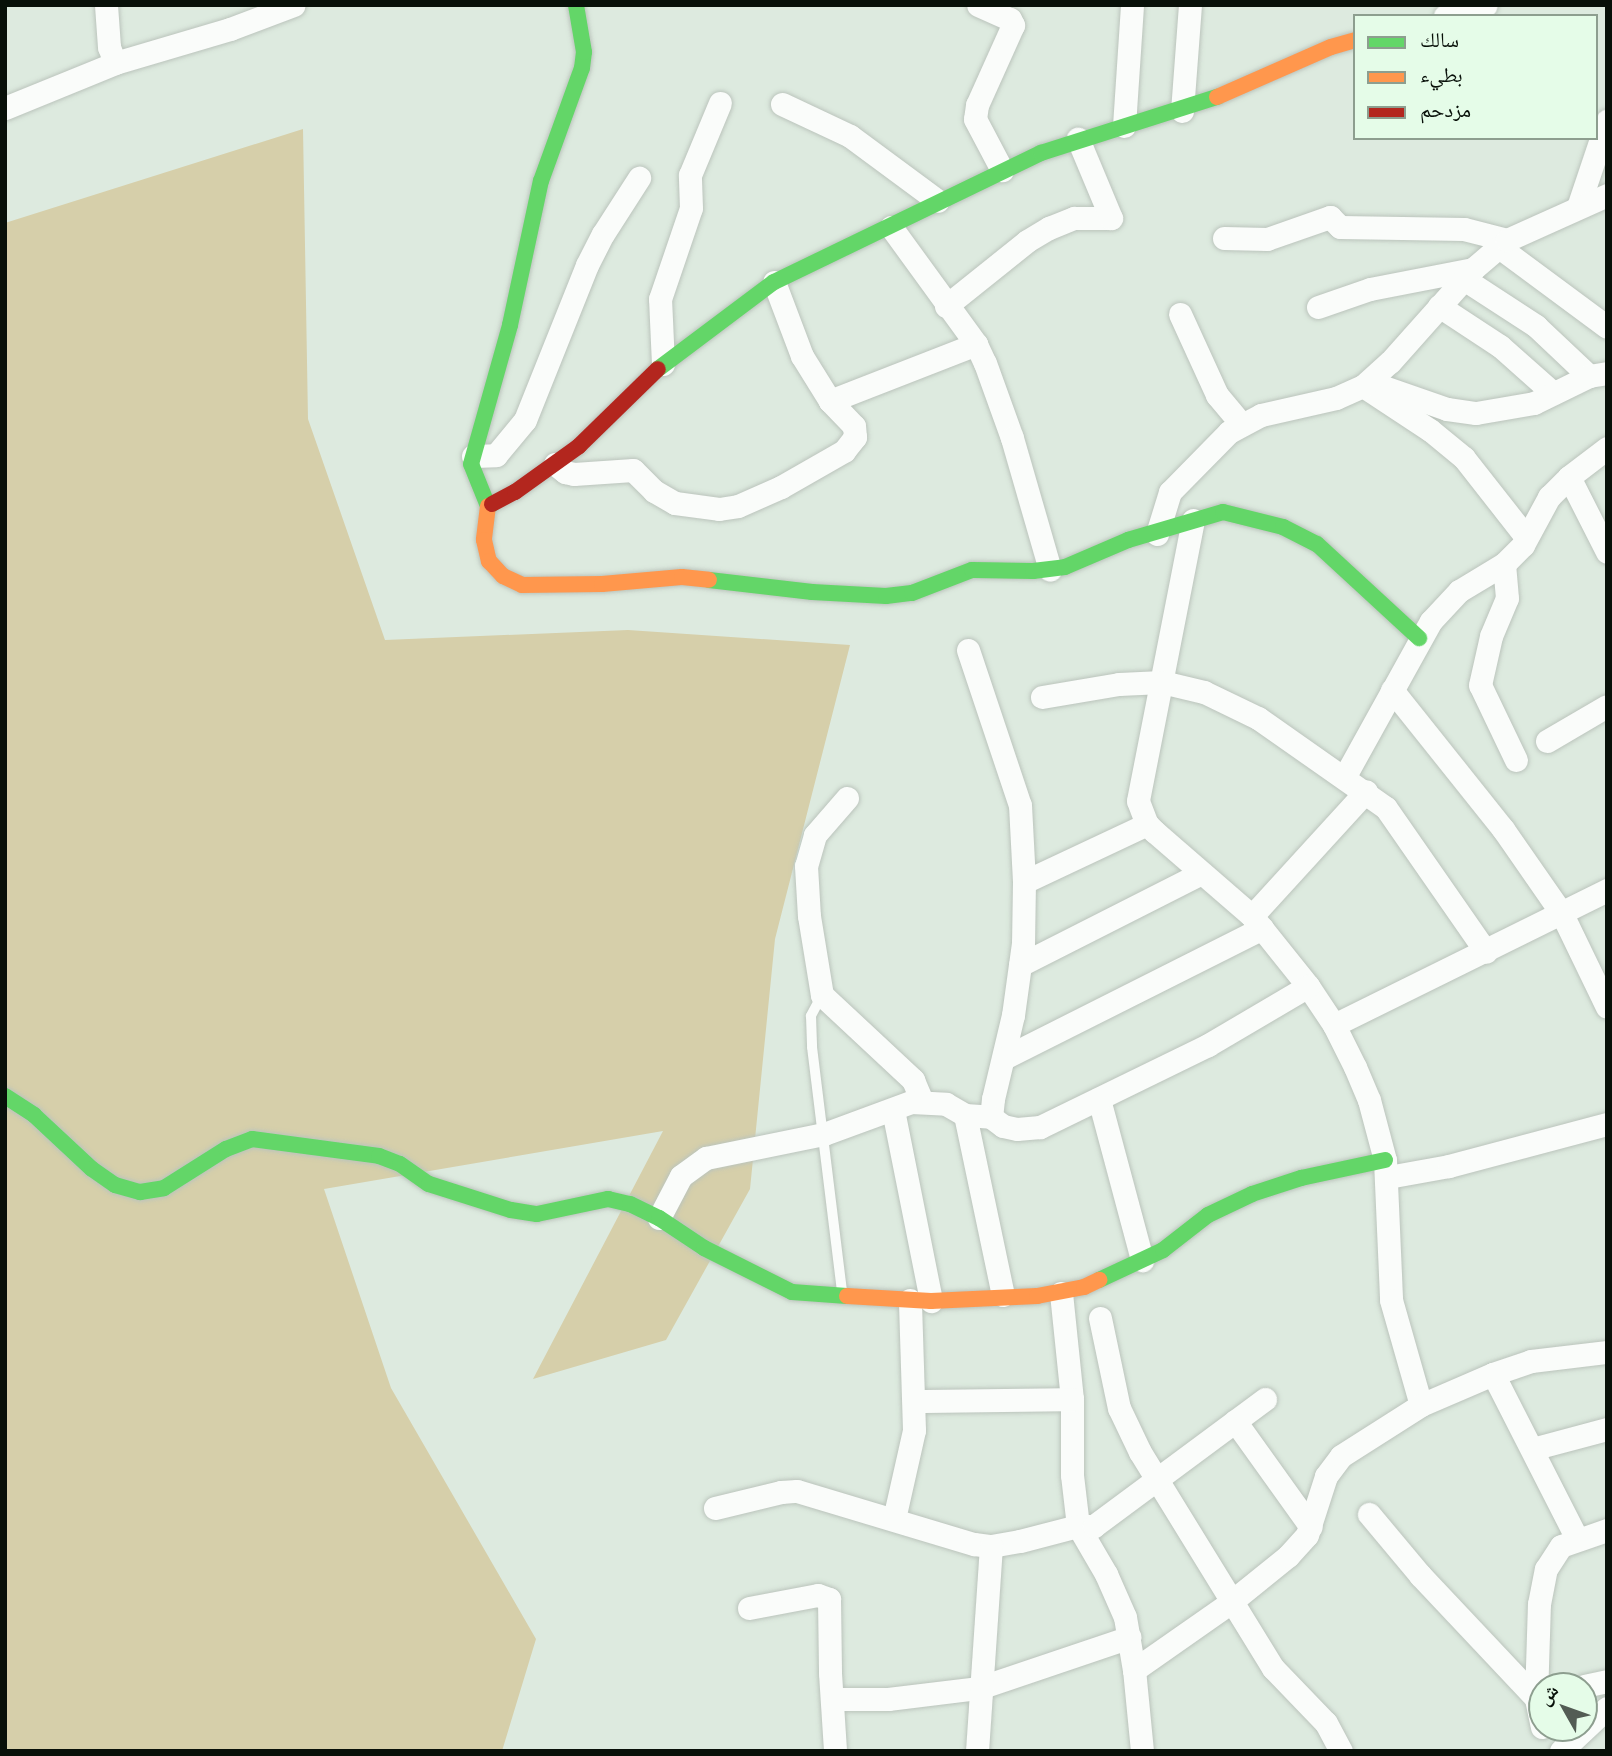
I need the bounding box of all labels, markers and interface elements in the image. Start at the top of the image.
legend [1353,14,1598,140]
text: سالك [1420,26,1459,53]
text: بطيء [1420,61,1463,88]
text: مزدحم [1420,96,1471,123]
north arrow [1528,1672,1598,1742]
text: ش [1532,1679,1564,1710]

